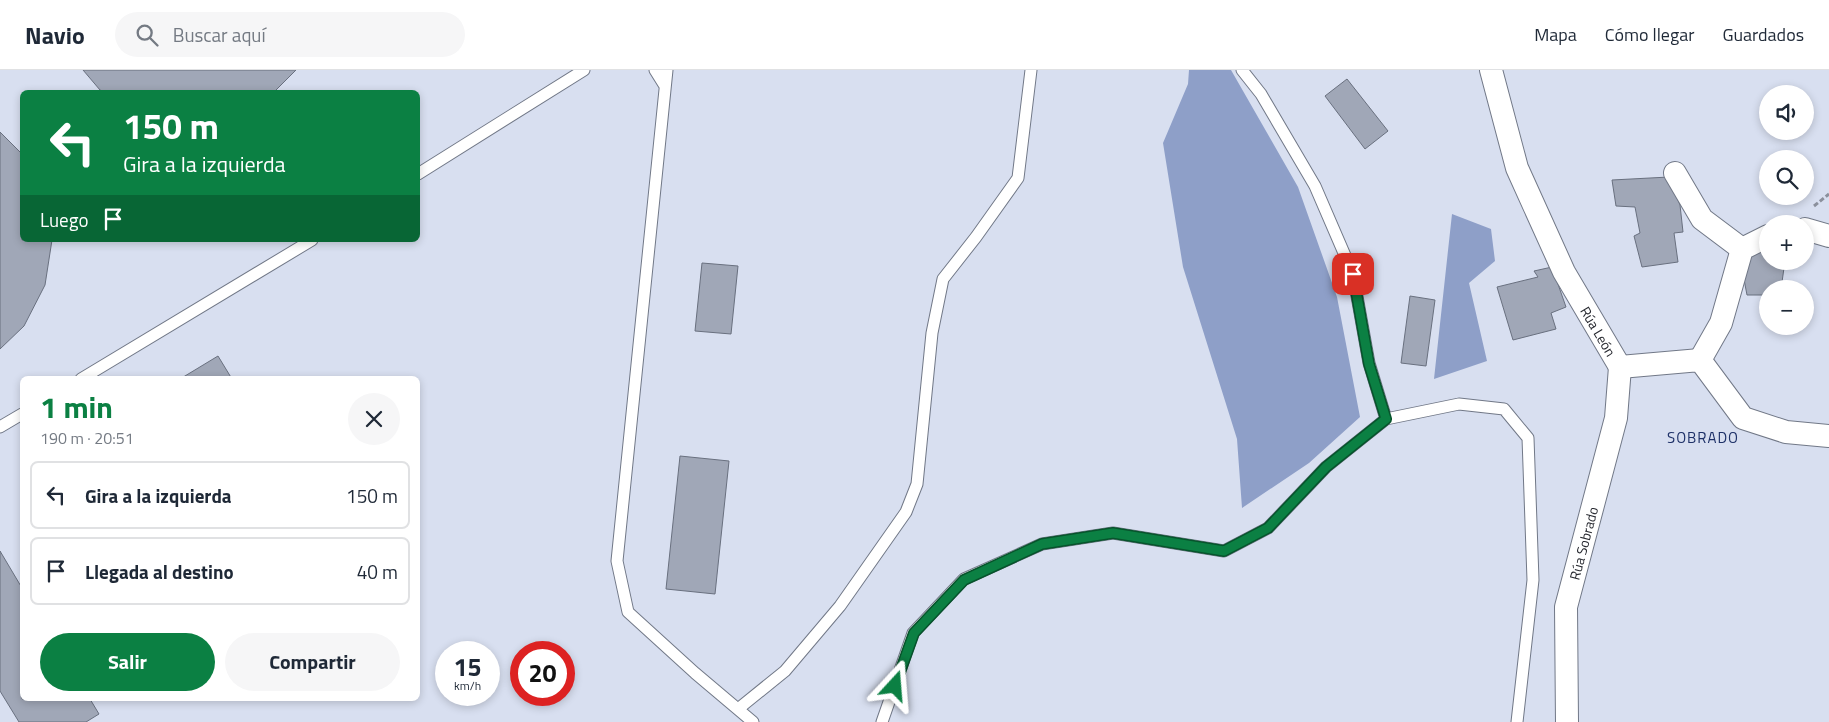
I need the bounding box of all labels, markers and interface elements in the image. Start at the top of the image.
search box [115,12,465,57]
text: Navio [25,17,85,53]
text: Buscar aquí [173,20,266,49]
icon: search [133,21,161,49]
text: Mapa [1534,21,1577,48]
text: Cómo llegar [1605,21,1694,48]
text: Guardados [1722,21,1804,48]
map controls [1759,85,1814,335]
button: sound [1759,85,1814,140]
text: 150 m [123,99,219,153]
icon: left [40,110,105,175]
text: Gira a la izquierda [123,147,286,181]
button: search [1759,150,1814,205]
text: Luego [40,205,89,234]
icon: arrive [99,205,127,233]
button: + [1759,215,1814,270]
pin [1332,253,1374,295]
icon: arrive [1339,260,1367,288]
button: − [1759,280,1814,335]
street label: Rúa León [1576,302,1622,360]
text: 1 min [40,384,113,430]
button: close [348,393,400,445]
text: 190 m · 20:51 [40,426,134,450]
district label: SOBRADO [1667,426,1739,449]
icon: left [42,481,70,509]
text: Gira a la izquierda [85,481,232,510]
text: 150 m [346,481,398,510]
street label: Rúa Sobrado [1563,504,1603,582]
icon: arrive [42,557,70,585]
text: Llegada al destino [85,557,234,586]
text: 40 m [357,557,398,586]
button: Salir [40,633,215,691]
button: Compartir [225,633,400,691]
speed limit sign: 20 [510,641,575,706]
text: 15 [453,648,482,686]
position arrow [868,659,920,711]
text: km/h [454,676,481,695]

